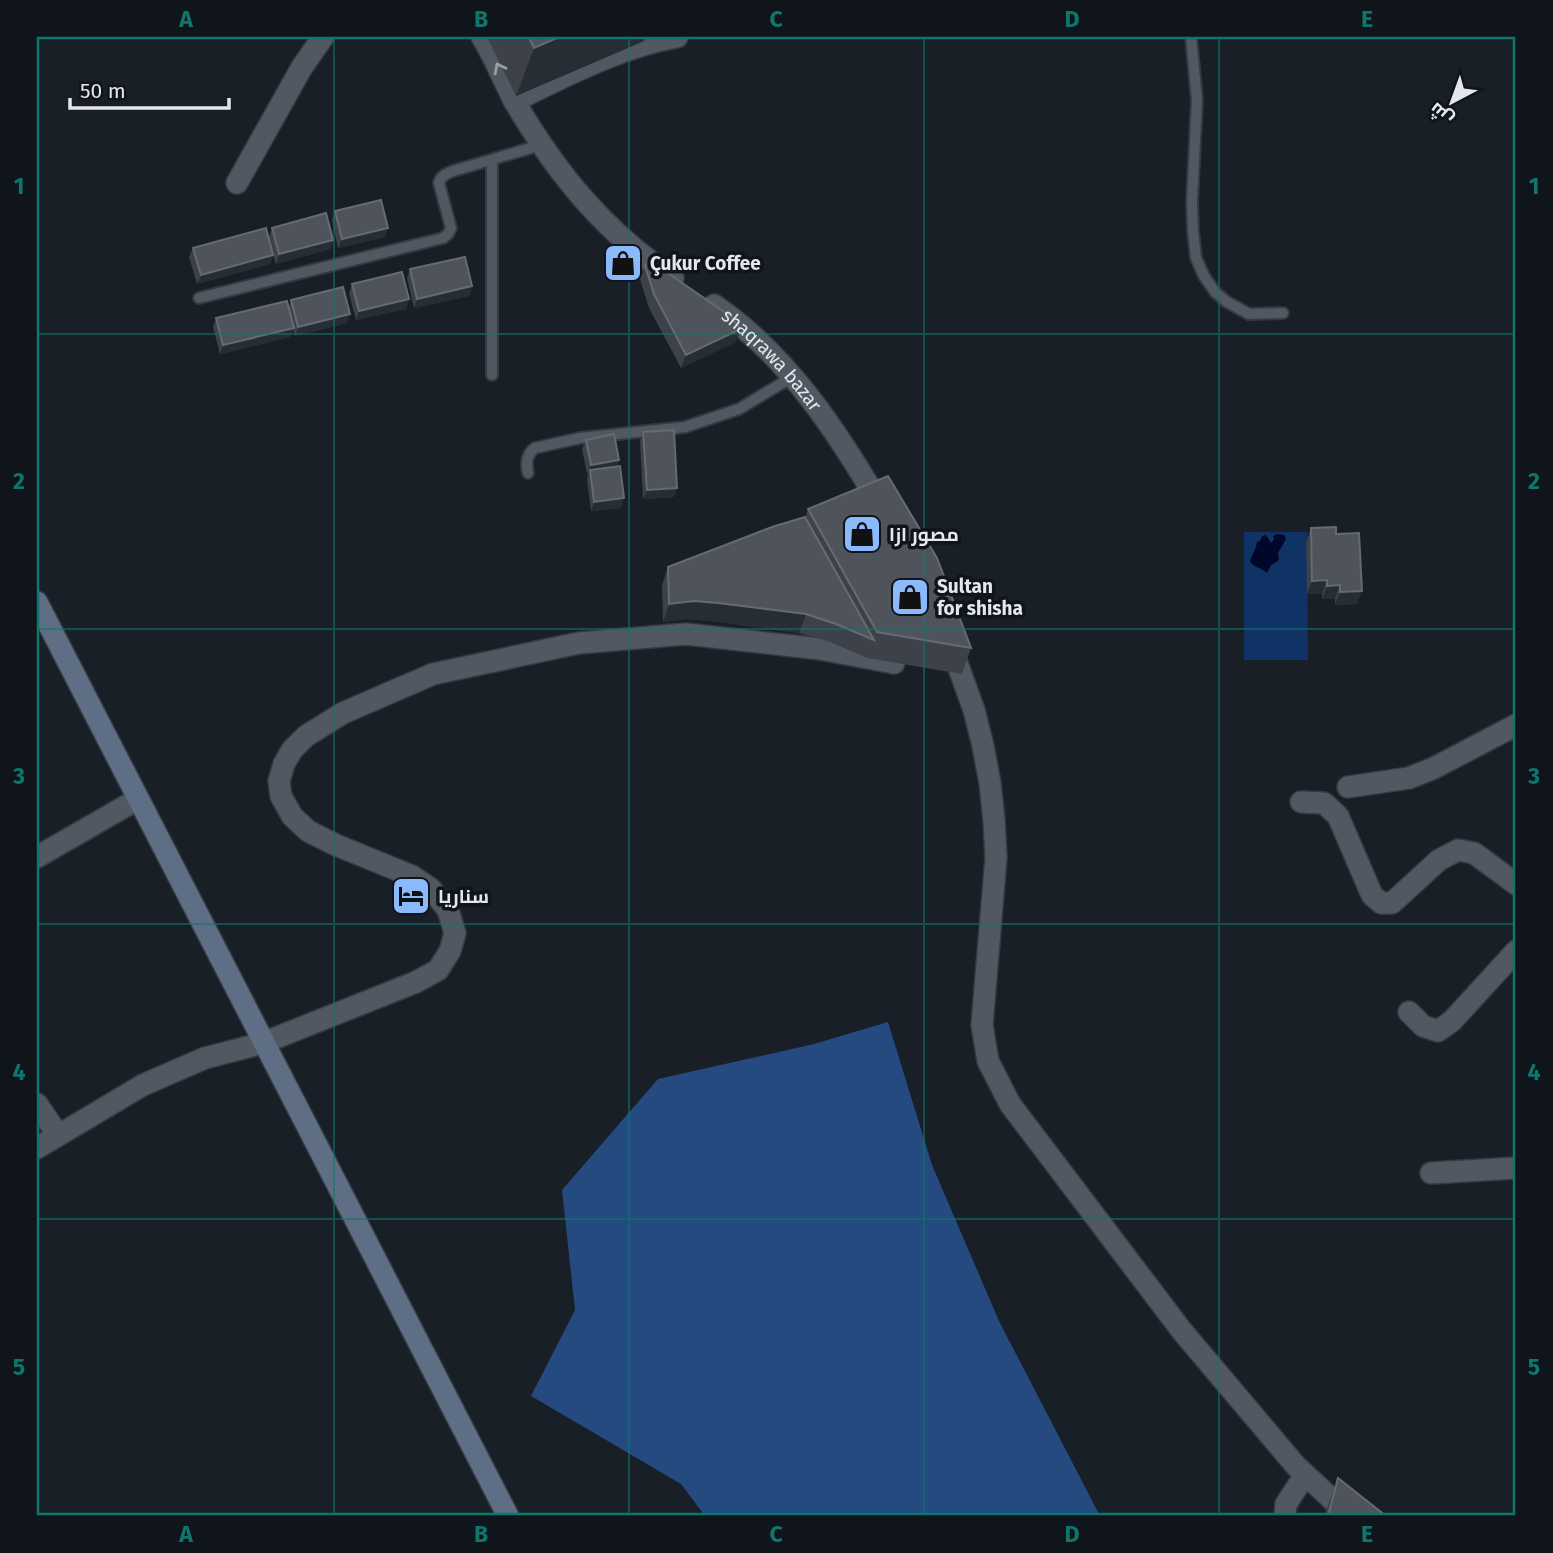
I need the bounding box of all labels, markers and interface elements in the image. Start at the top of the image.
text: A [178,5,193,33]
text: B [474,5,488,33]
text: C [769,5,783,33]
text: D [1065,5,1080,33]
text: E [1361,5,1373,33]
one-way arrow [493,63,507,75]
scale bar [70,66,229,110]
north arrow [1416,66,1486,136]
text: 50 m [80,78,126,104]
text: ش [1424,98,1458,131]
text: 1 [14,172,24,200]
text: 1 [1529,172,1539,200]
shop icon: Çukur Coffee [602,242,644,284]
place label: Çukur Coffee [650,252,761,276]
street label: shaqrawa bazar [717,303,827,416]
text: 2 [13,467,25,495]
text: 2 [1528,467,1540,495]
shop icon: مصور ازا [841,513,883,555]
place label: مصور ازا [889,523,959,547]
place label: Sultan for shisha [937,575,1023,620]
shop icon: Sultan for shisha [889,576,931,618]
text: 3 [12,762,25,790]
text: 3 [1527,762,1540,790]
hotel icon: سناريا [390,875,432,917]
place label: سناريا [438,885,489,908]
text: 4 [13,1058,26,1086]
text: 4 [1528,1058,1541,1086]
text: 5 [13,1353,25,1381]
text: 5 [1528,1353,1540,1381]
text: A [178,1520,193,1548]
text: B [474,1520,488,1548]
text: C [769,1520,783,1548]
text: D [1065,1520,1080,1548]
text: E [1361,1520,1373,1548]

